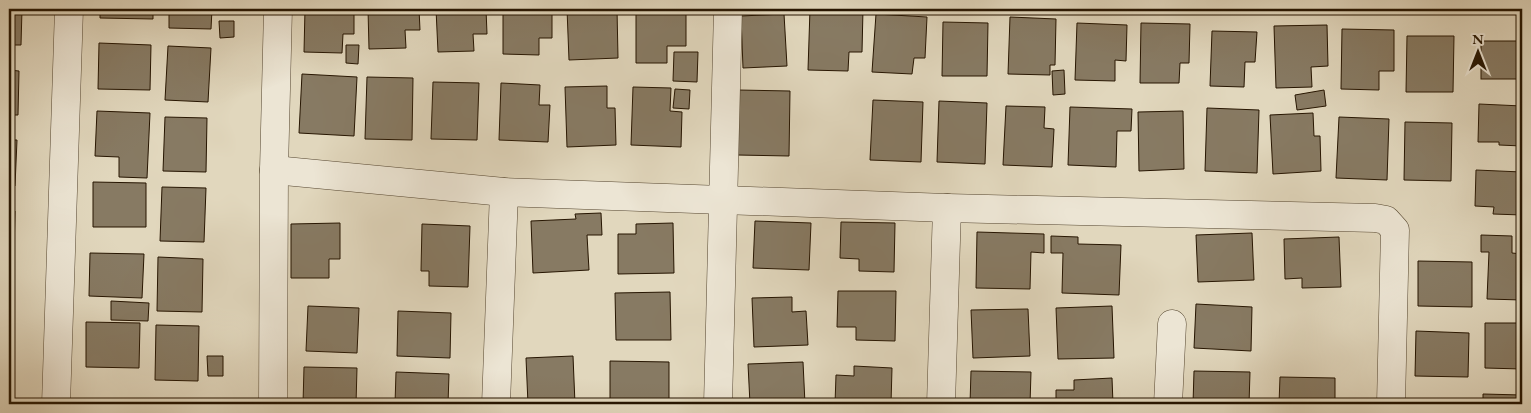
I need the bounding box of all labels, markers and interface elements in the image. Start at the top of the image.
north arrow [1454,28,1504,78]
text: N [1472,30,1484,48]

